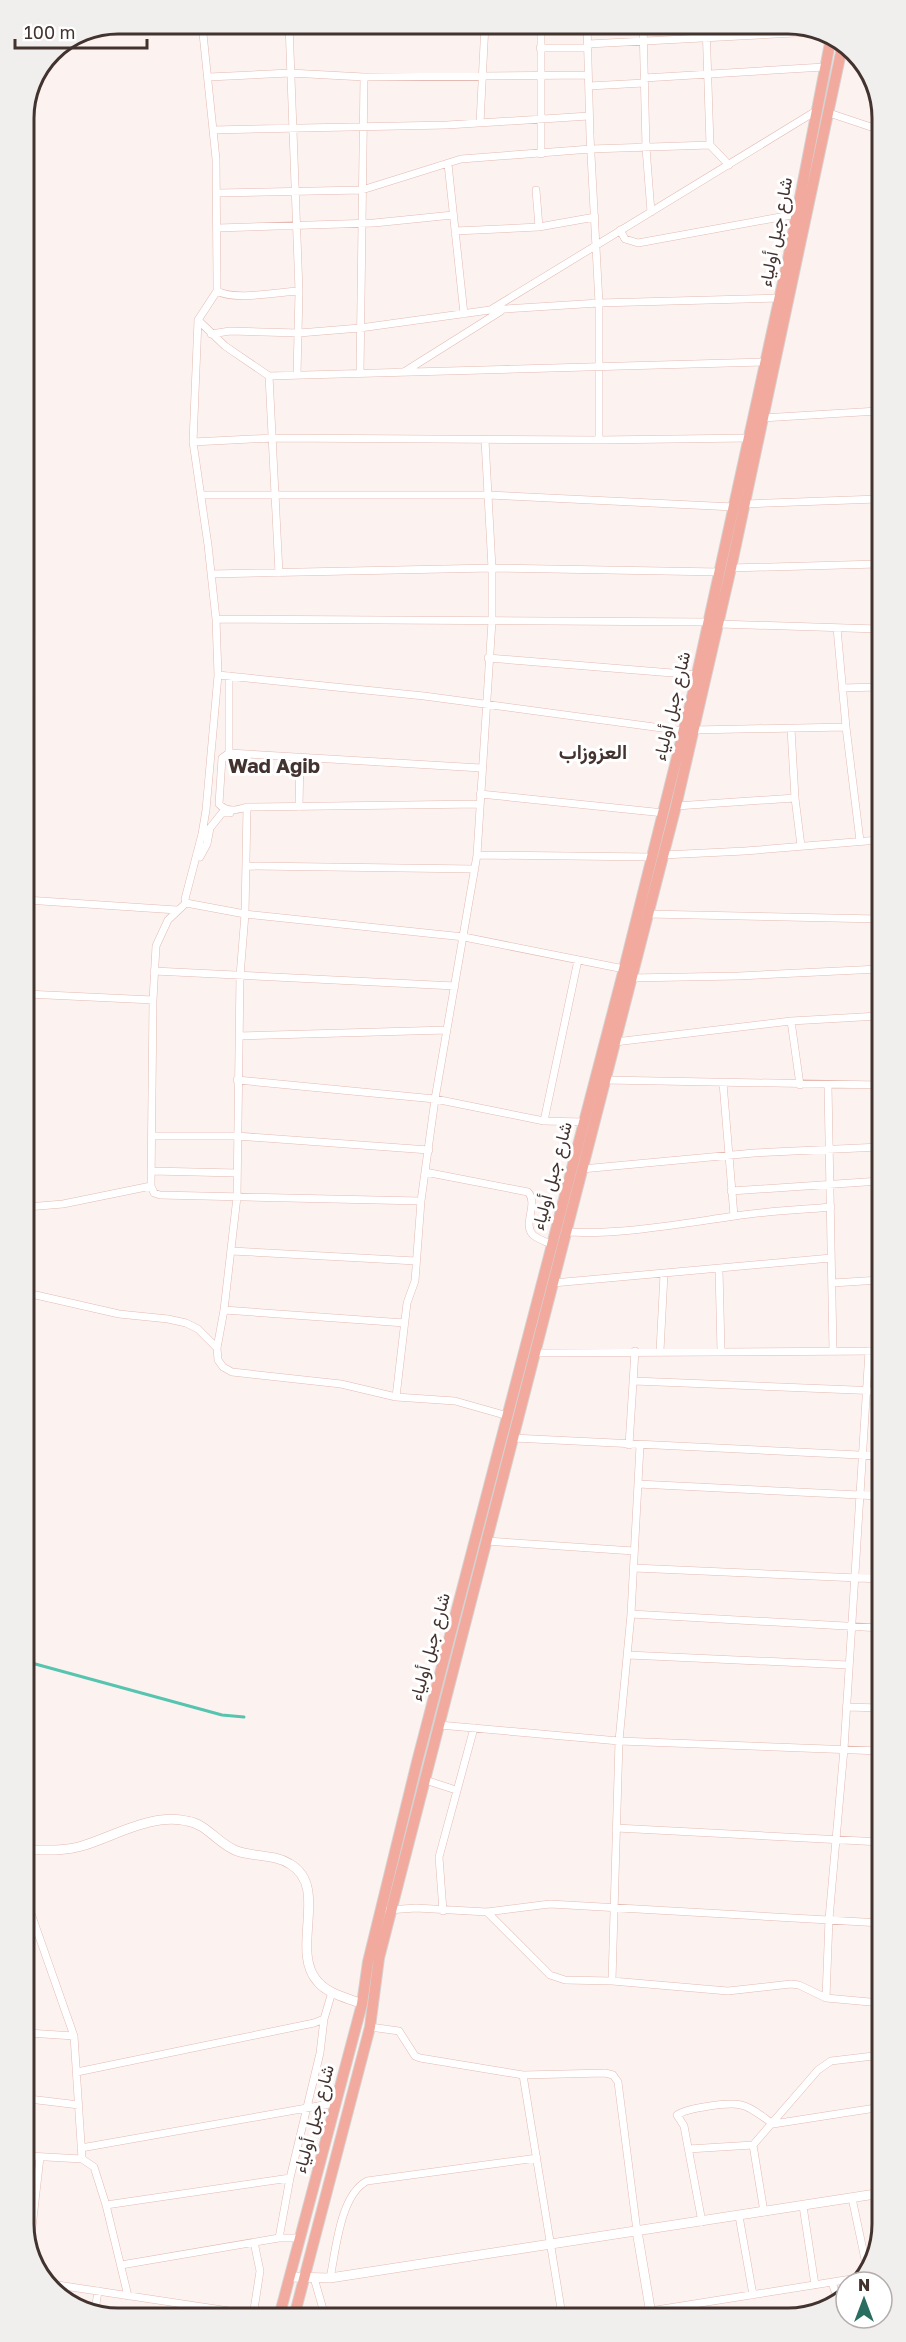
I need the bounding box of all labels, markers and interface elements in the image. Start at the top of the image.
scale bar [15,12,147,50]
text: 100 m [24,21,75,43]
street label: شارع جبل أولياء [754,175,798,289]
street label: شارع جبل أولياء [648,649,696,763]
district label: العزوزاب [559,739,627,765]
district label: Wad Agib [228,753,320,777]
street label: شارع جبل أولياء [526,1119,578,1233]
street label: شارع جبل أولياء [404,1590,456,1704]
street label: شارع جبل أولياء [288,2062,340,2176]
north arrow [834,2270,894,2330]
text: N [858,2275,870,2295]

